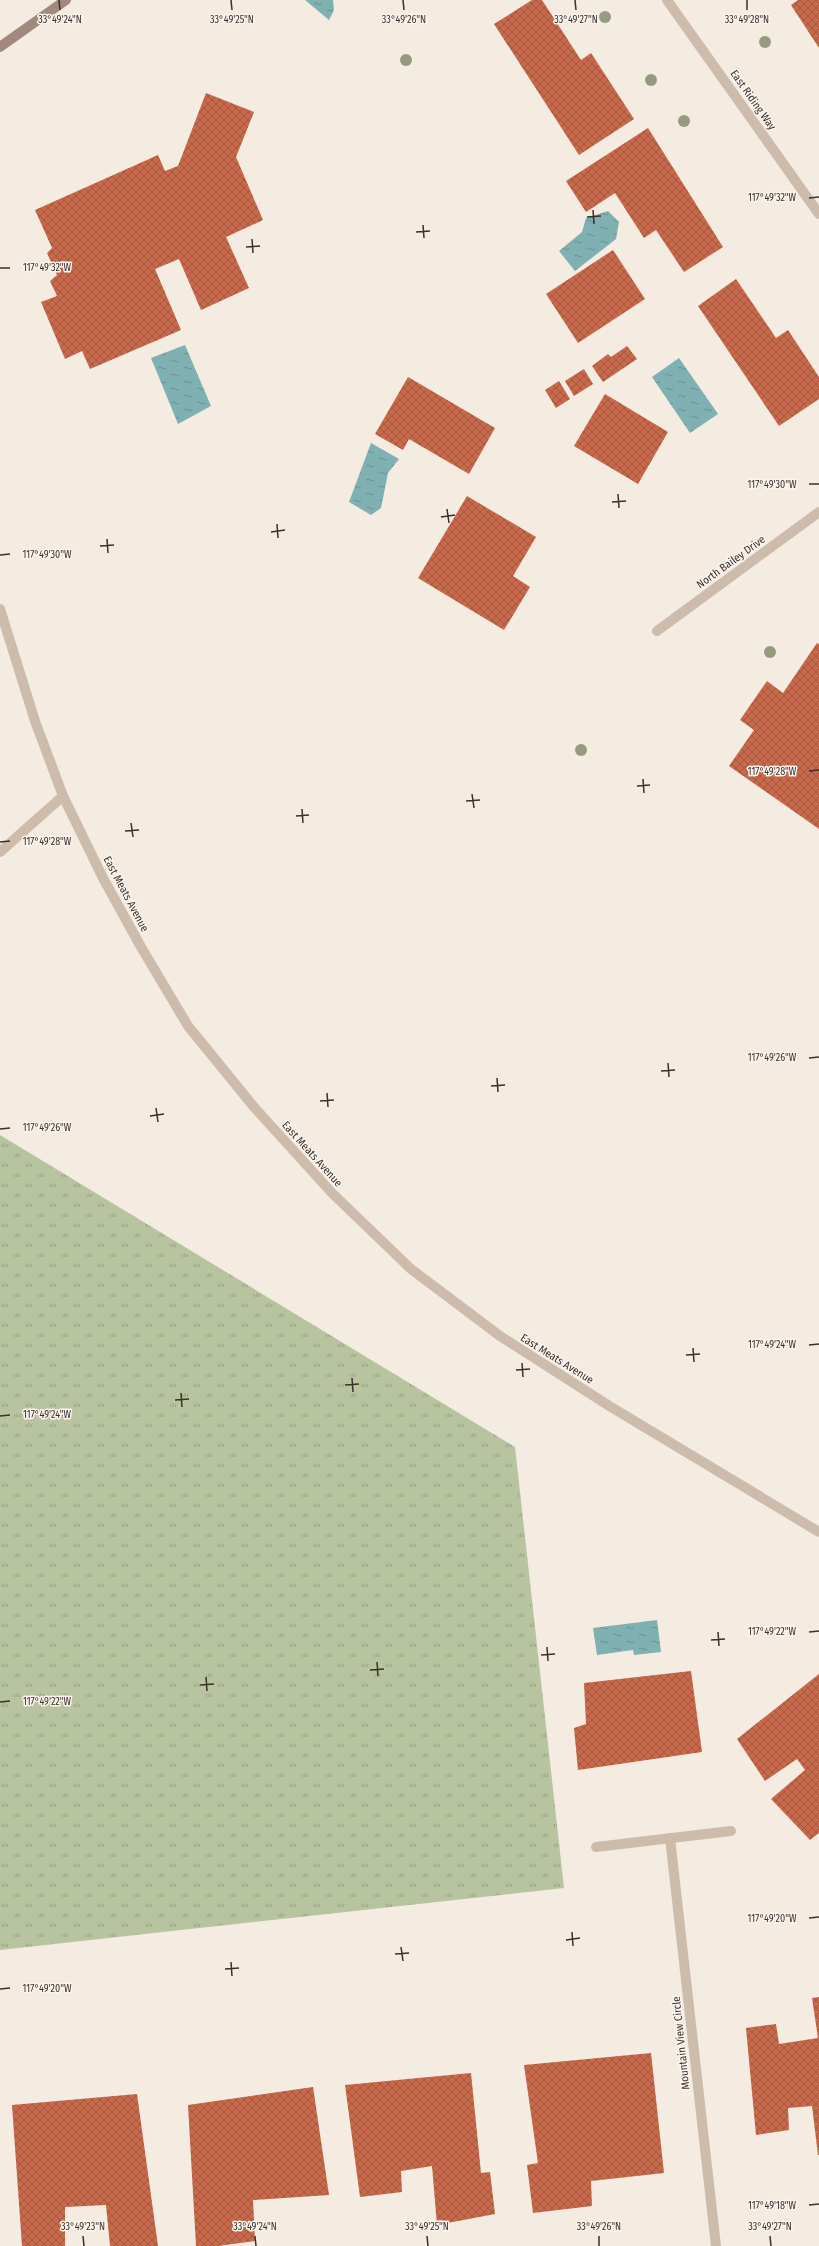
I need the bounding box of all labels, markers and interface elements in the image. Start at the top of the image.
text: 33°49'24"N [38,14,82,26]
text: 33°49'25"N [210,14,254,26]
text: 33°49'26"N [382,14,426,26]
text: 33°49'27"N [554,14,598,26]
text: 33°49'28"N [725,14,769,26]
street label: East Riding Way [728,67,779,133]
text: 117°49'32"W [748,192,797,204]
text: 117°49'32"W [23,262,72,274]
text: 117°49'30"W [748,479,797,491]
street label: North Bailey Drive [694,533,768,591]
text: 117°49'30"W [23,549,72,561]
text: 117°49'28"W [748,766,797,778]
text: 117°49'28"W [23,836,72,848]
street label: East Meats Avenue [101,854,151,934]
text: 117°49'26"W [748,1052,797,1064]
street label: East Meats Avenue [279,1119,345,1189]
text: 117°49'26"W [23,1122,72,1134]
street label: East Meats Avenue [518,1331,596,1387]
text: 117°49'24"W [748,1339,796,1351]
text: 117°49'24"W [23,1409,71,1421]
text: 117°49'22"W [748,1626,797,1638]
text: 117°49'22"W [23,1696,72,1708]
text: 117°49'20"W [748,1913,797,1925]
text: 117°49'20"W [23,1983,72,1995]
street label: Mountain View Circle [670,1996,692,2090]
text: 117°49'18"W [748,2200,797,2212]
text: 33°49'23"N [61,2221,105,2233]
text: 33°49'24"N [233,2221,277,2233]
text: 33°49'25"N [405,2221,449,2233]
text: 33°49'26"N [577,2221,621,2233]
text: 33°49'27"N [748,2221,792,2233]

